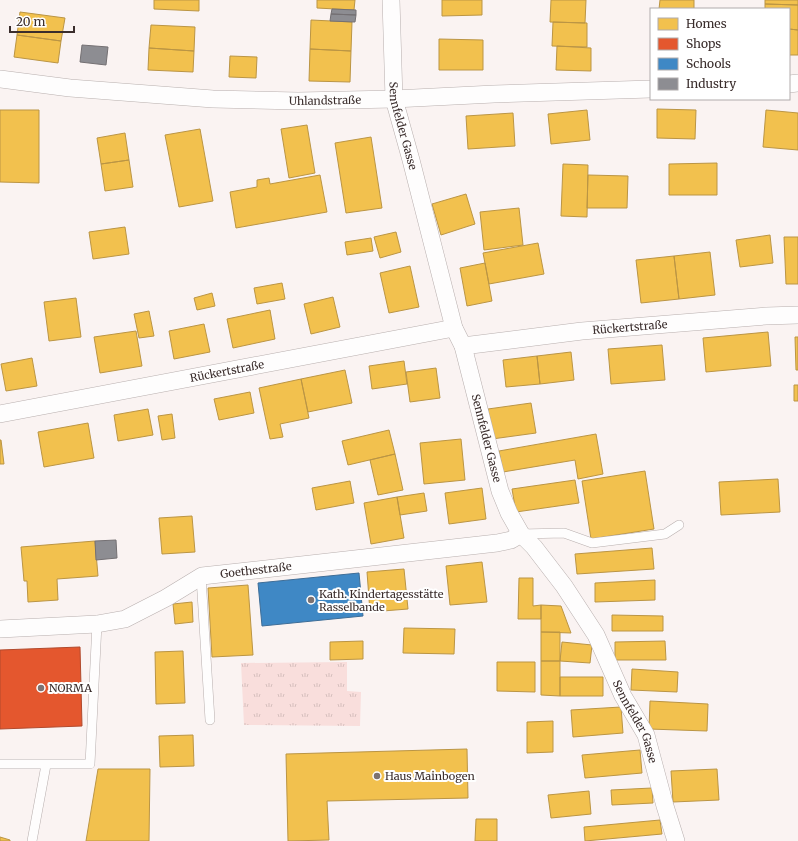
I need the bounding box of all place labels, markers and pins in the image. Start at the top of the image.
place label: Kath. Kindertagesstätte Rasselbande [319,587,444,614]
marker: Kath. Kindertagesstätte Rasselbande [306,595,316,605]
place label: NORMA [49,681,92,695]
marker: NORMA [36,683,46,693]
place label: Haus Mainbogen [385,769,476,783]
marker: Haus Mainbogen [372,771,382,781]

